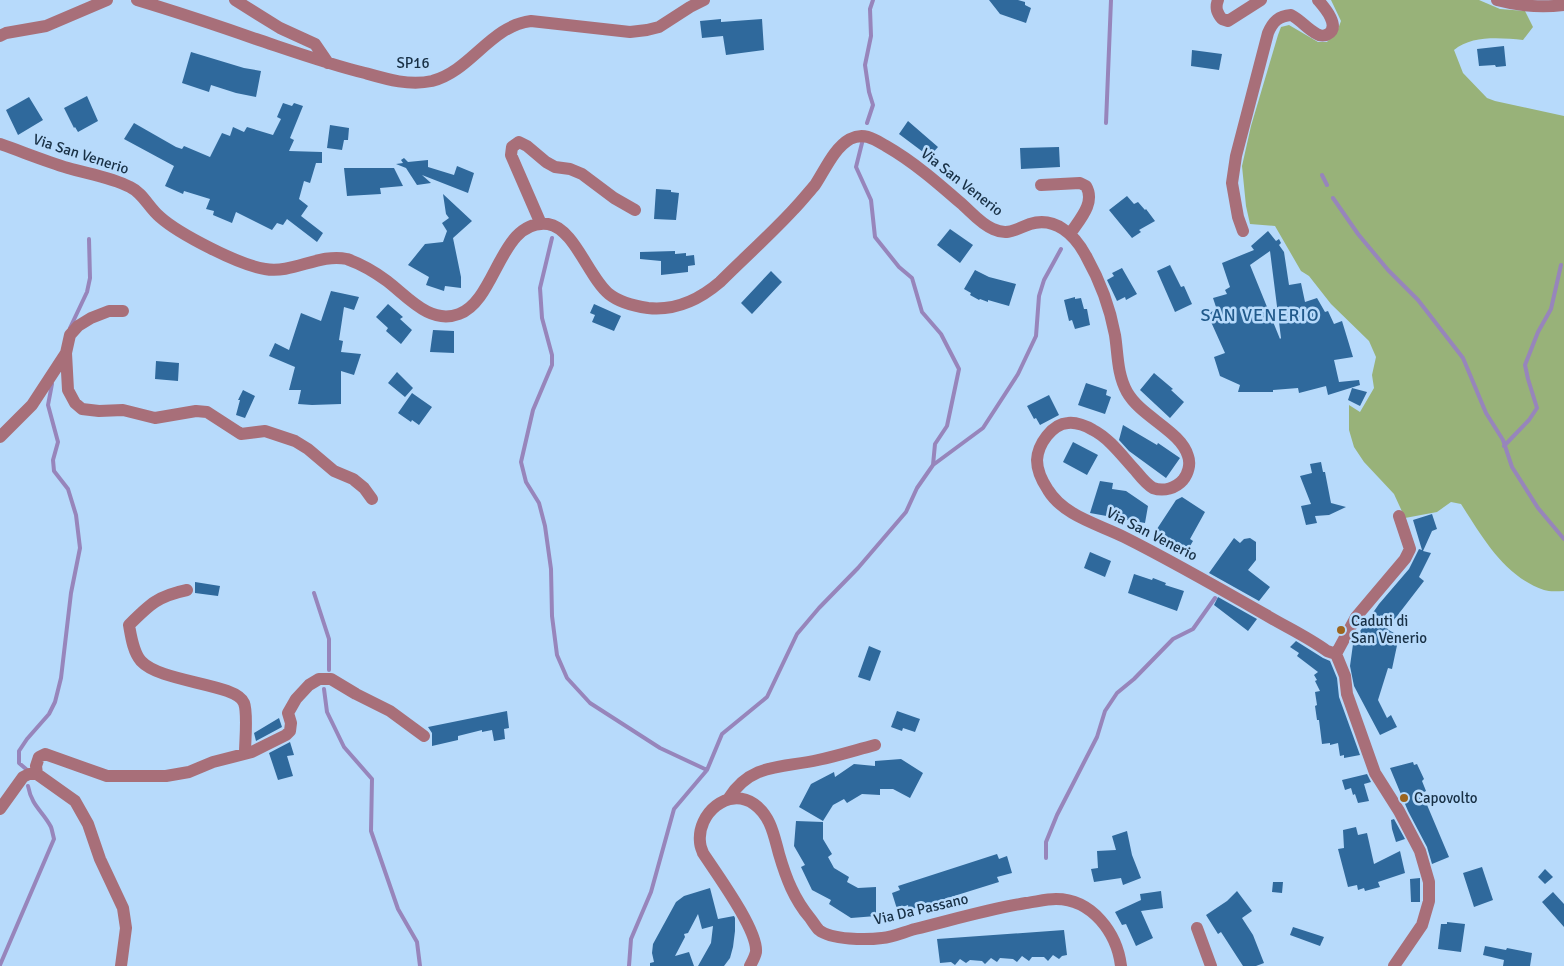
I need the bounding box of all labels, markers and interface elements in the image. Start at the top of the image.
street label: SP16 [396,54,430,72]
street label: Via San Venerio [31,130,131,178]
street label: Via San Venerio [917,144,1007,220]
district label: SAN VENERIO [1200,304,1320,326]
street label: Via San Venerio [1103,503,1201,565]
place label: Caduti di San Venerio [1351,612,1427,647]
marker: Caduti di San Venerio [1335,624,1347,636]
place label: Capovolto [1414,789,1478,807]
marker: Capovolto [1398,792,1410,804]
street label: Via Da Passano [872,889,970,929]

